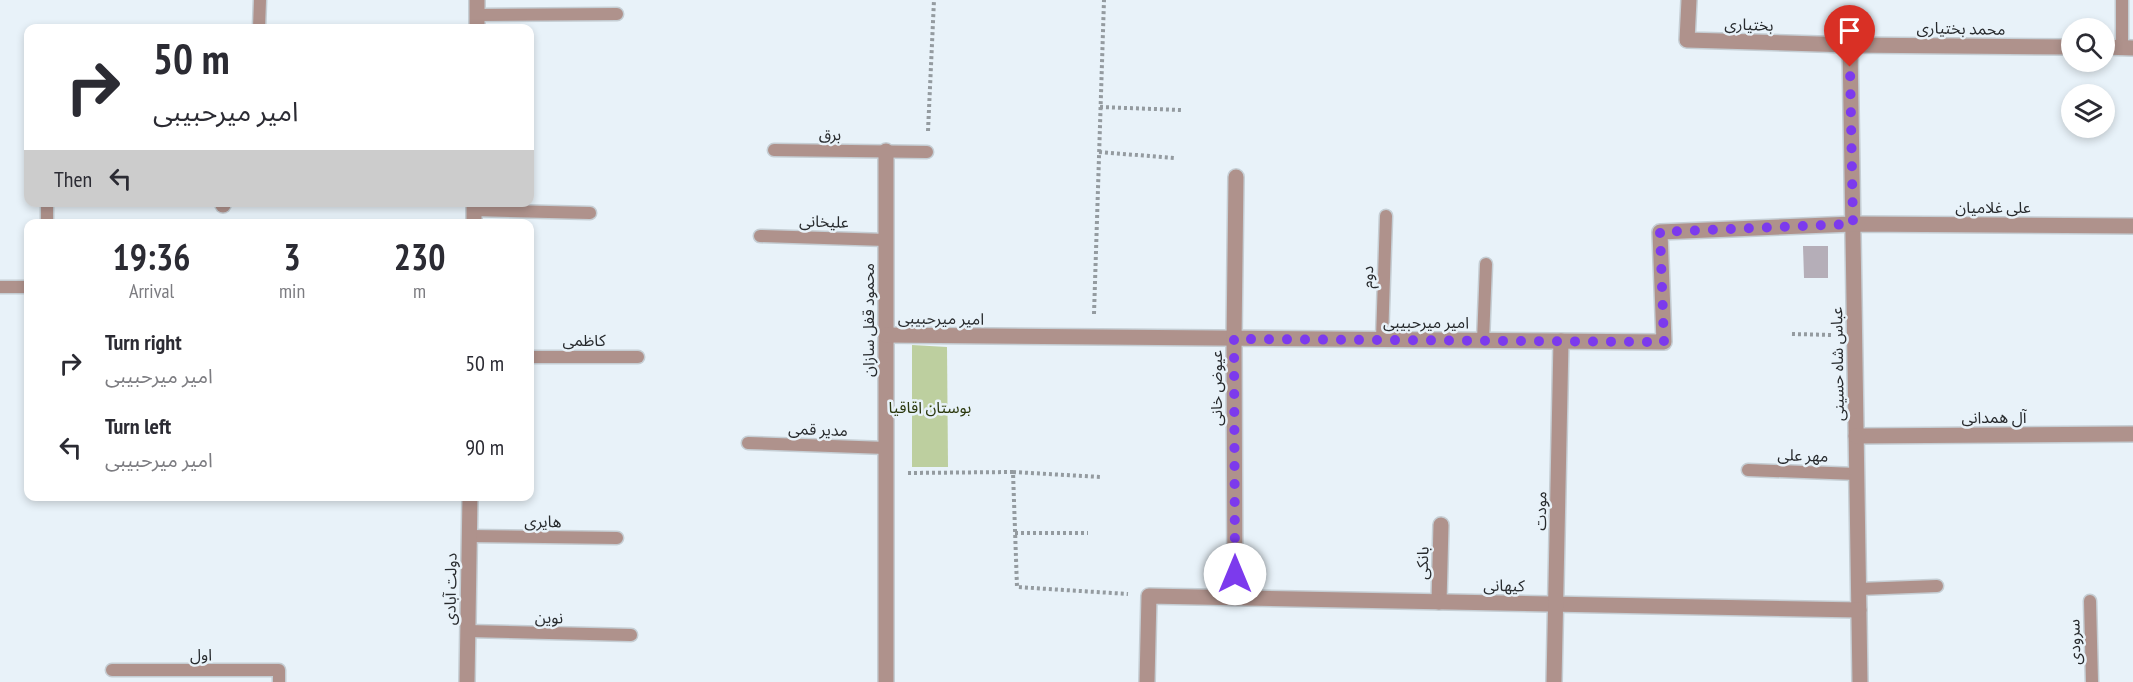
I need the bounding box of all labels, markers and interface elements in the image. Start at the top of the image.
pin [1824,5,1875,67]
street label: بختیاری [1724,13,1774,35]
icon: arrive [1833,14,1866,47]
street label: محمد بختیاری [1916,17,2006,39]
map controls [2061,18,2115,138]
button: search [2061,18,2115,72]
text: 50 m [153,31,230,86]
icon: right [54,48,132,126]
button: layers [2061,84,2115,138]
text: امیر میرحبیبی [153,94,298,128]
street label: برق [819,124,841,144]
icon: left [104,162,137,195]
text: Then [54,165,92,193]
street label: علی غلامیان [1955,197,2031,217]
street label: علیخانی [799,210,849,232]
text: 19:36 [113,233,190,280]
text: 3 [283,233,301,280]
text: 230 [394,233,445,280]
street label: محمود قفل سازان [858,263,878,377]
street label: دوم [1357,265,1380,289]
text: Arrival [129,278,174,304]
text: min [279,278,305,304]
text: m [413,278,426,304]
street label: امیر میرحبیبی [898,307,984,329]
street label: عباس شاه حسینی [1826,307,1848,421]
street label: امیر میرحبیبی [1383,312,1469,332]
text: Turn right [105,328,182,356]
street label: کاظمی [562,330,606,350]
icon: right [54,347,87,380]
text: 50 m [465,349,504,377]
street label: عیوض خانی [1206,350,1226,426]
text: امیر میرحبیبی [105,363,213,389]
park label: بوستان اقاقیا [889,397,971,417]
street label: آل همدانی [1961,407,2028,428]
text: Turn left [105,412,171,440]
street label: مدیر قمی [788,418,848,440]
icon: left [54,431,87,464]
text: 90 m [465,433,504,461]
street label: مهر علی [1777,444,1829,466]
text: امیر میرحبیبی [105,447,213,473]
street label: مودت [1530,491,1550,531]
street label: هایری [524,511,562,531]
position arrow [1203,542,1267,606]
street label: بانکی [1411,546,1433,580]
street label: دولت آبادی [439,553,461,625]
street label: کیهانی [1483,575,1525,595]
street label: نوین [535,607,563,627]
street label: سرودی [2063,619,2085,665]
street label: اول [190,644,212,665]

